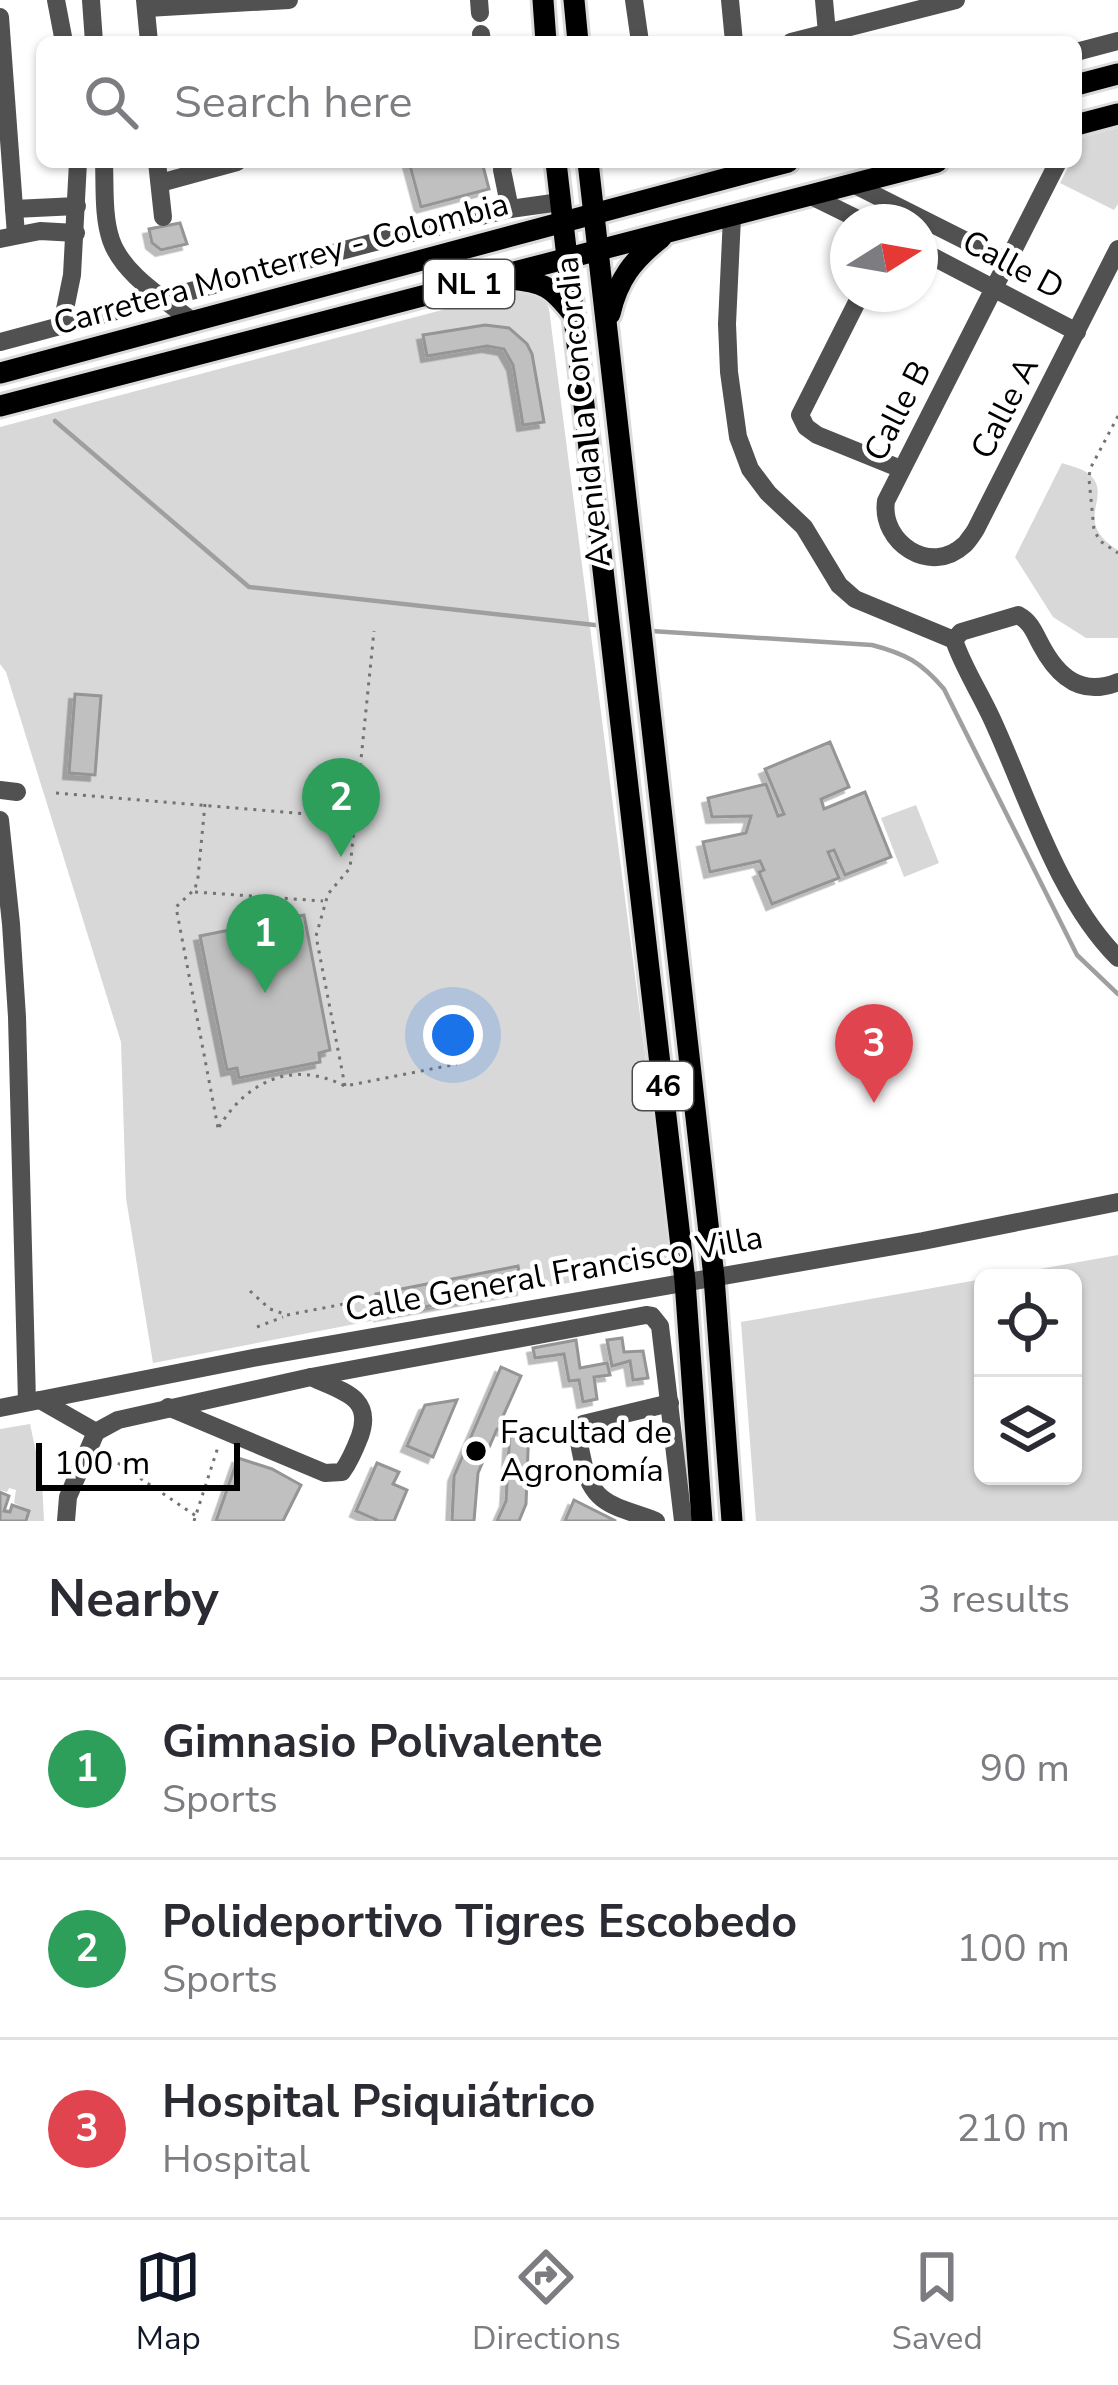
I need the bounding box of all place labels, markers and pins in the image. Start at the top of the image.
pin: 2 [302,758,380,857]
pin: 1 [226,894,304,993]
pin: 3 [835,1004,913,1103]
place label: Facultad de Agronomía [500,1410,672,1493]
marker: Facultad de Agronomía [463,1438,489,1464]

